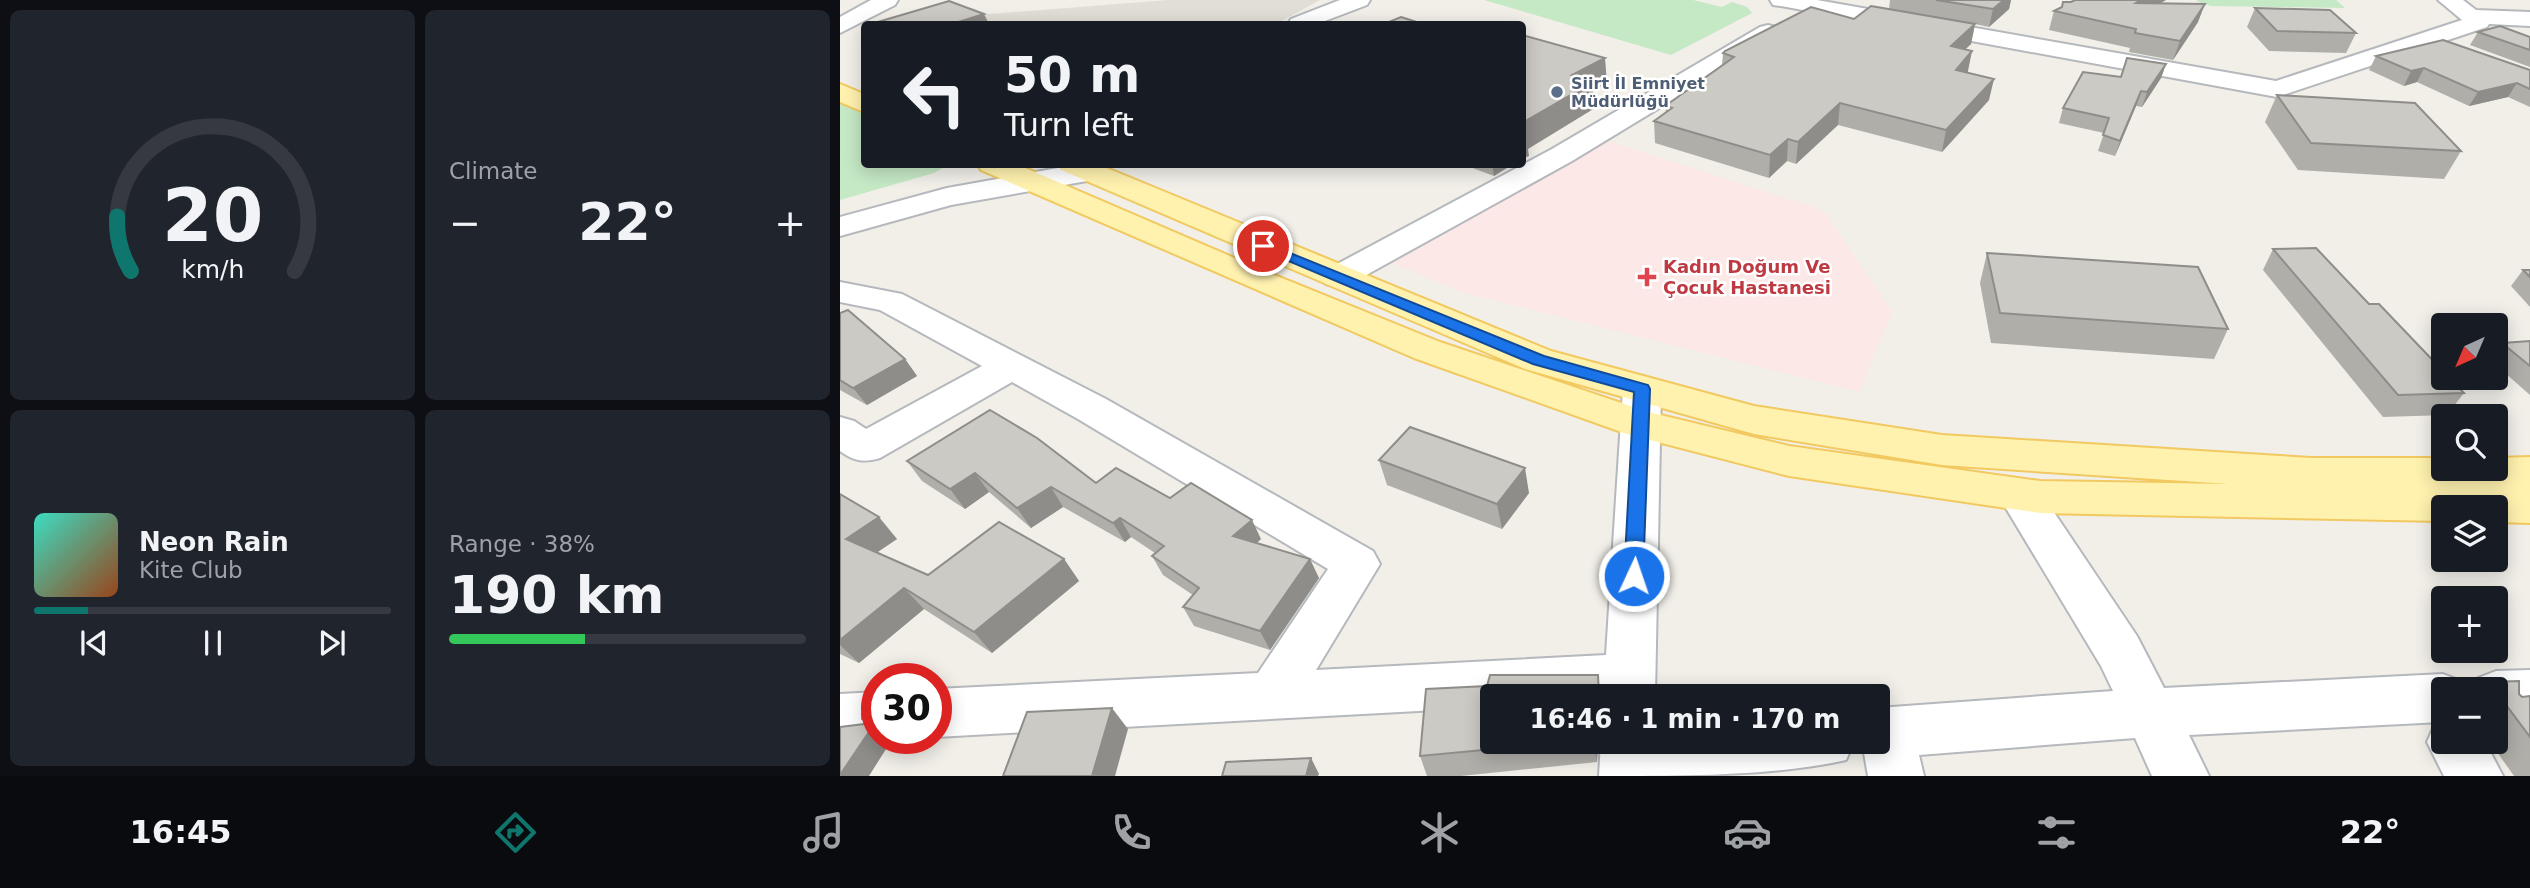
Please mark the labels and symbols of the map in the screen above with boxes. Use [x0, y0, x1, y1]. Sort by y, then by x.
place label: Siirt İl Emniyet Müdürlüğü [1571, 74, 1705, 111]
marker: Siirt İl Emniyet Müdürlüğü [1549, 84, 1565, 100]
pin [1233, 216, 1293, 276]
place label: Kadın Doğum Ve Çocuk Hastanesi [1663, 256, 1831, 298]
marker: Kadın Doğum Ve Çocuk Hastanesi [1637, 267, 1657, 287]
north arrow [2431, 313, 2508, 390]
position arrow [1597, 539, 1671, 613]
speed limit sign: 30 [861, 663, 952, 754]

